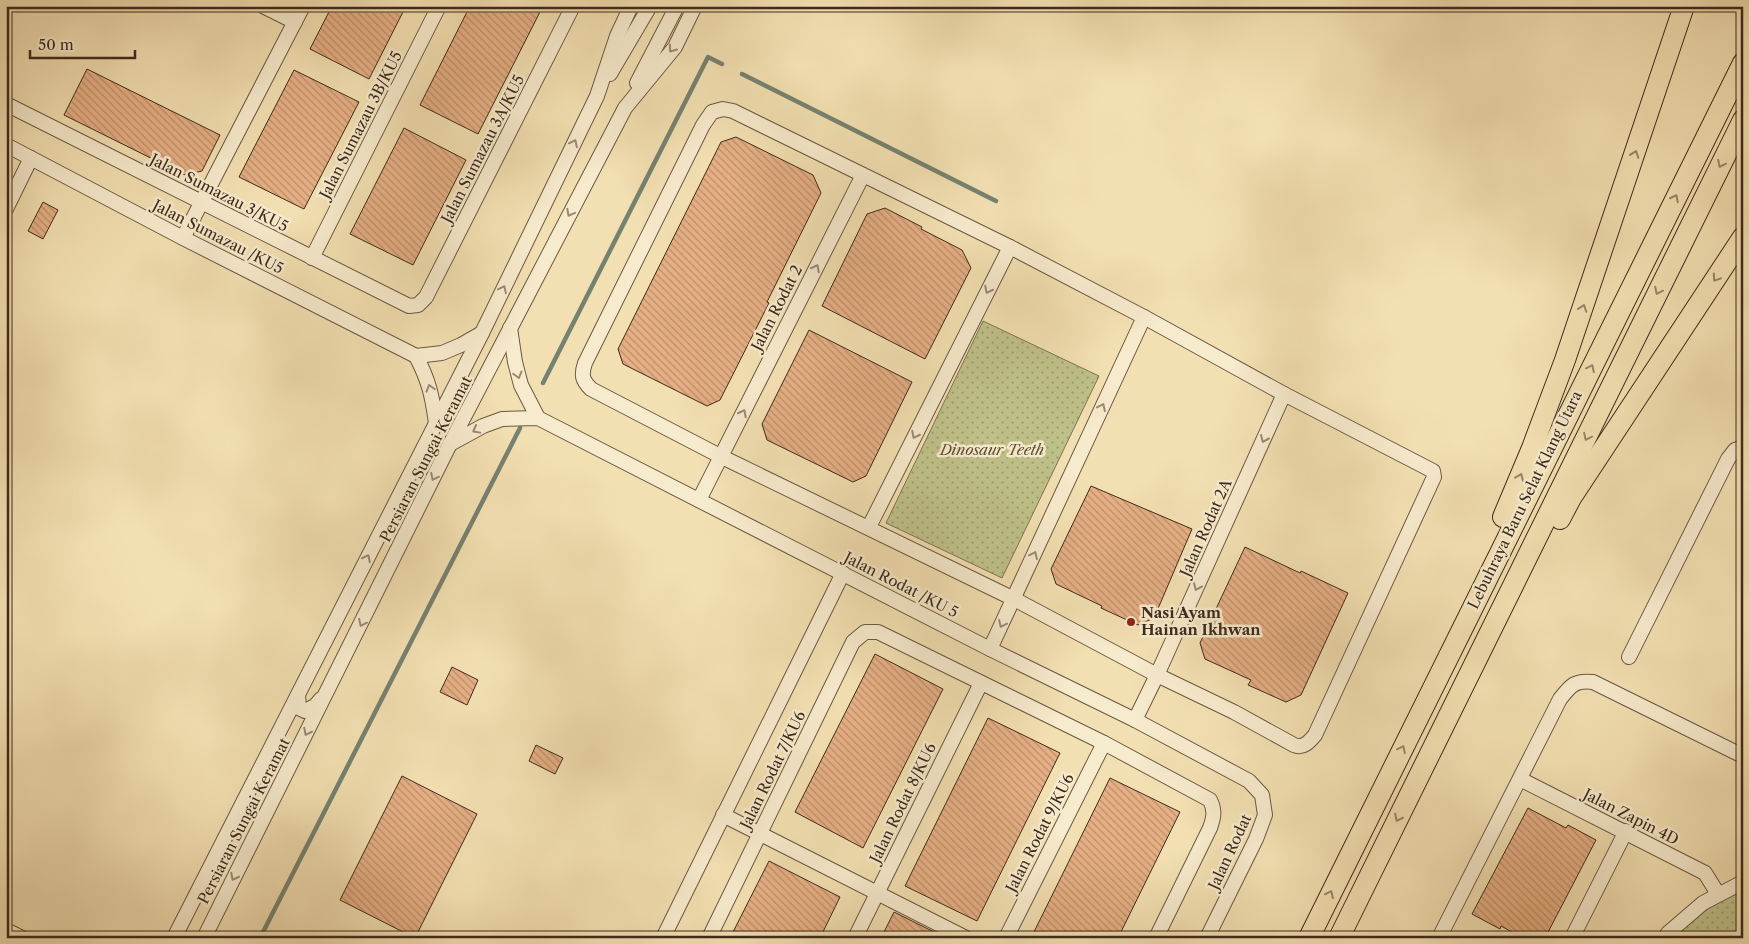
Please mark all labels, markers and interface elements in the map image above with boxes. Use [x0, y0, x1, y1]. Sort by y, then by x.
scale bar [30, 28, 135, 60]
text: 50 m [38, 35, 74, 54]
one-way arrow [669, 43, 678, 53]
street label: Jalan Sumazau 3B/KU5 [314, 48, 406, 204]
street label: Jalan Sumazau 3A/KU5 [436, 71, 528, 228]
one-way arrow [568, 139, 578, 148]
street label: Jalan Sumazau 3/KU5 [145, 149, 291, 236]
one-way arrow [1629, 150, 1639, 159]
one-way arrow [1717, 159, 1727, 168]
street label: Jalan Sumazau /KU5 [148, 194, 287, 278]
one-way arrow [1669, 194, 1679, 203]
one-way arrow [566, 208, 576, 217]
street label: Jalan Rodat 2 [746, 262, 806, 356]
one-way arrow [810, 264, 820, 273]
one-way arrow [1713, 272, 1722, 282]
one-way arrow [497, 285, 507, 294]
one-way arrow [984, 285, 995, 294]
one-way arrow [1654, 286, 1664, 295]
one-way arrow [1577, 304, 1587, 313]
one-way arrow [1585, 364, 1595, 373]
one-way arrow [512, 370, 523, 379]
street label: Persiaran Sungai Keramat [375, 372, 476, 545]
one-way arrow [425, 384, 436, 393]
street label: Lebuhraya Baru Selat Klang Utara [1463, 388, 1586, 612]
one-way arrow [1096, 403, 1107, 412]
one-way arrow [737, 409, 747, 418]
one-way arrow [472, 424, 481, 434]
one-way arrow [911, 430, 921, 439]
one-way arrow [1582, 432, 1593, 441]
one-way arrow [1260, 434, 1271, 443]
park label: Dinosaur Teeth [939, 440, 1044, 459]
one-way arrow [430, 472, 440, 481]
one-way arrow [1515, 473, 1525, 481]
street label: Jalan Rodat 2A [1175, 475, 1236, 581]
street label: Jalan Rodat /KU 5 [839, 547, 962, 622]
one-way arrow [1028, 551, 1039, 560]
one-way arrow [361, 554, 371, 563]
one-way arrow [1193, 582, 1204, 591]
place label: Nasi Ayam Hainan Ikhwan [1141, 603, 1261, 639]
marker: Nasi Ayam Hainan Ikhwan [1125, 616, 1137, 628]
one-way arrow [358, 618, 368, 627]
one-way arrow [998, 619, 1008, 628]
street label: Jalan Rodat 7/KU6 [735, 707, 810, 834]
one-way arrow [303, 727, 313, 736]
street label: Persiaran Sungai Keramat [193, 734, 294, 907]
street label: Jalan Rodat 8/KU6 [864, 739, 940, 868]
one-way arrow [1396, 745, 1406, 754]
street label: Jalan Rodat 9/KU6 [1000, 770, 1078, 897]
street label: Jalan Zapin 4D [1578, 783, 1682, 849]
street label: Jalan Rodat [1203, 810, 1256, 894]
one-way arrow [1394, 813, 1405, 822]
one-way arrow [230, 872, 240, 881]
one-way arrow [1324, 890, 1334, 899]

